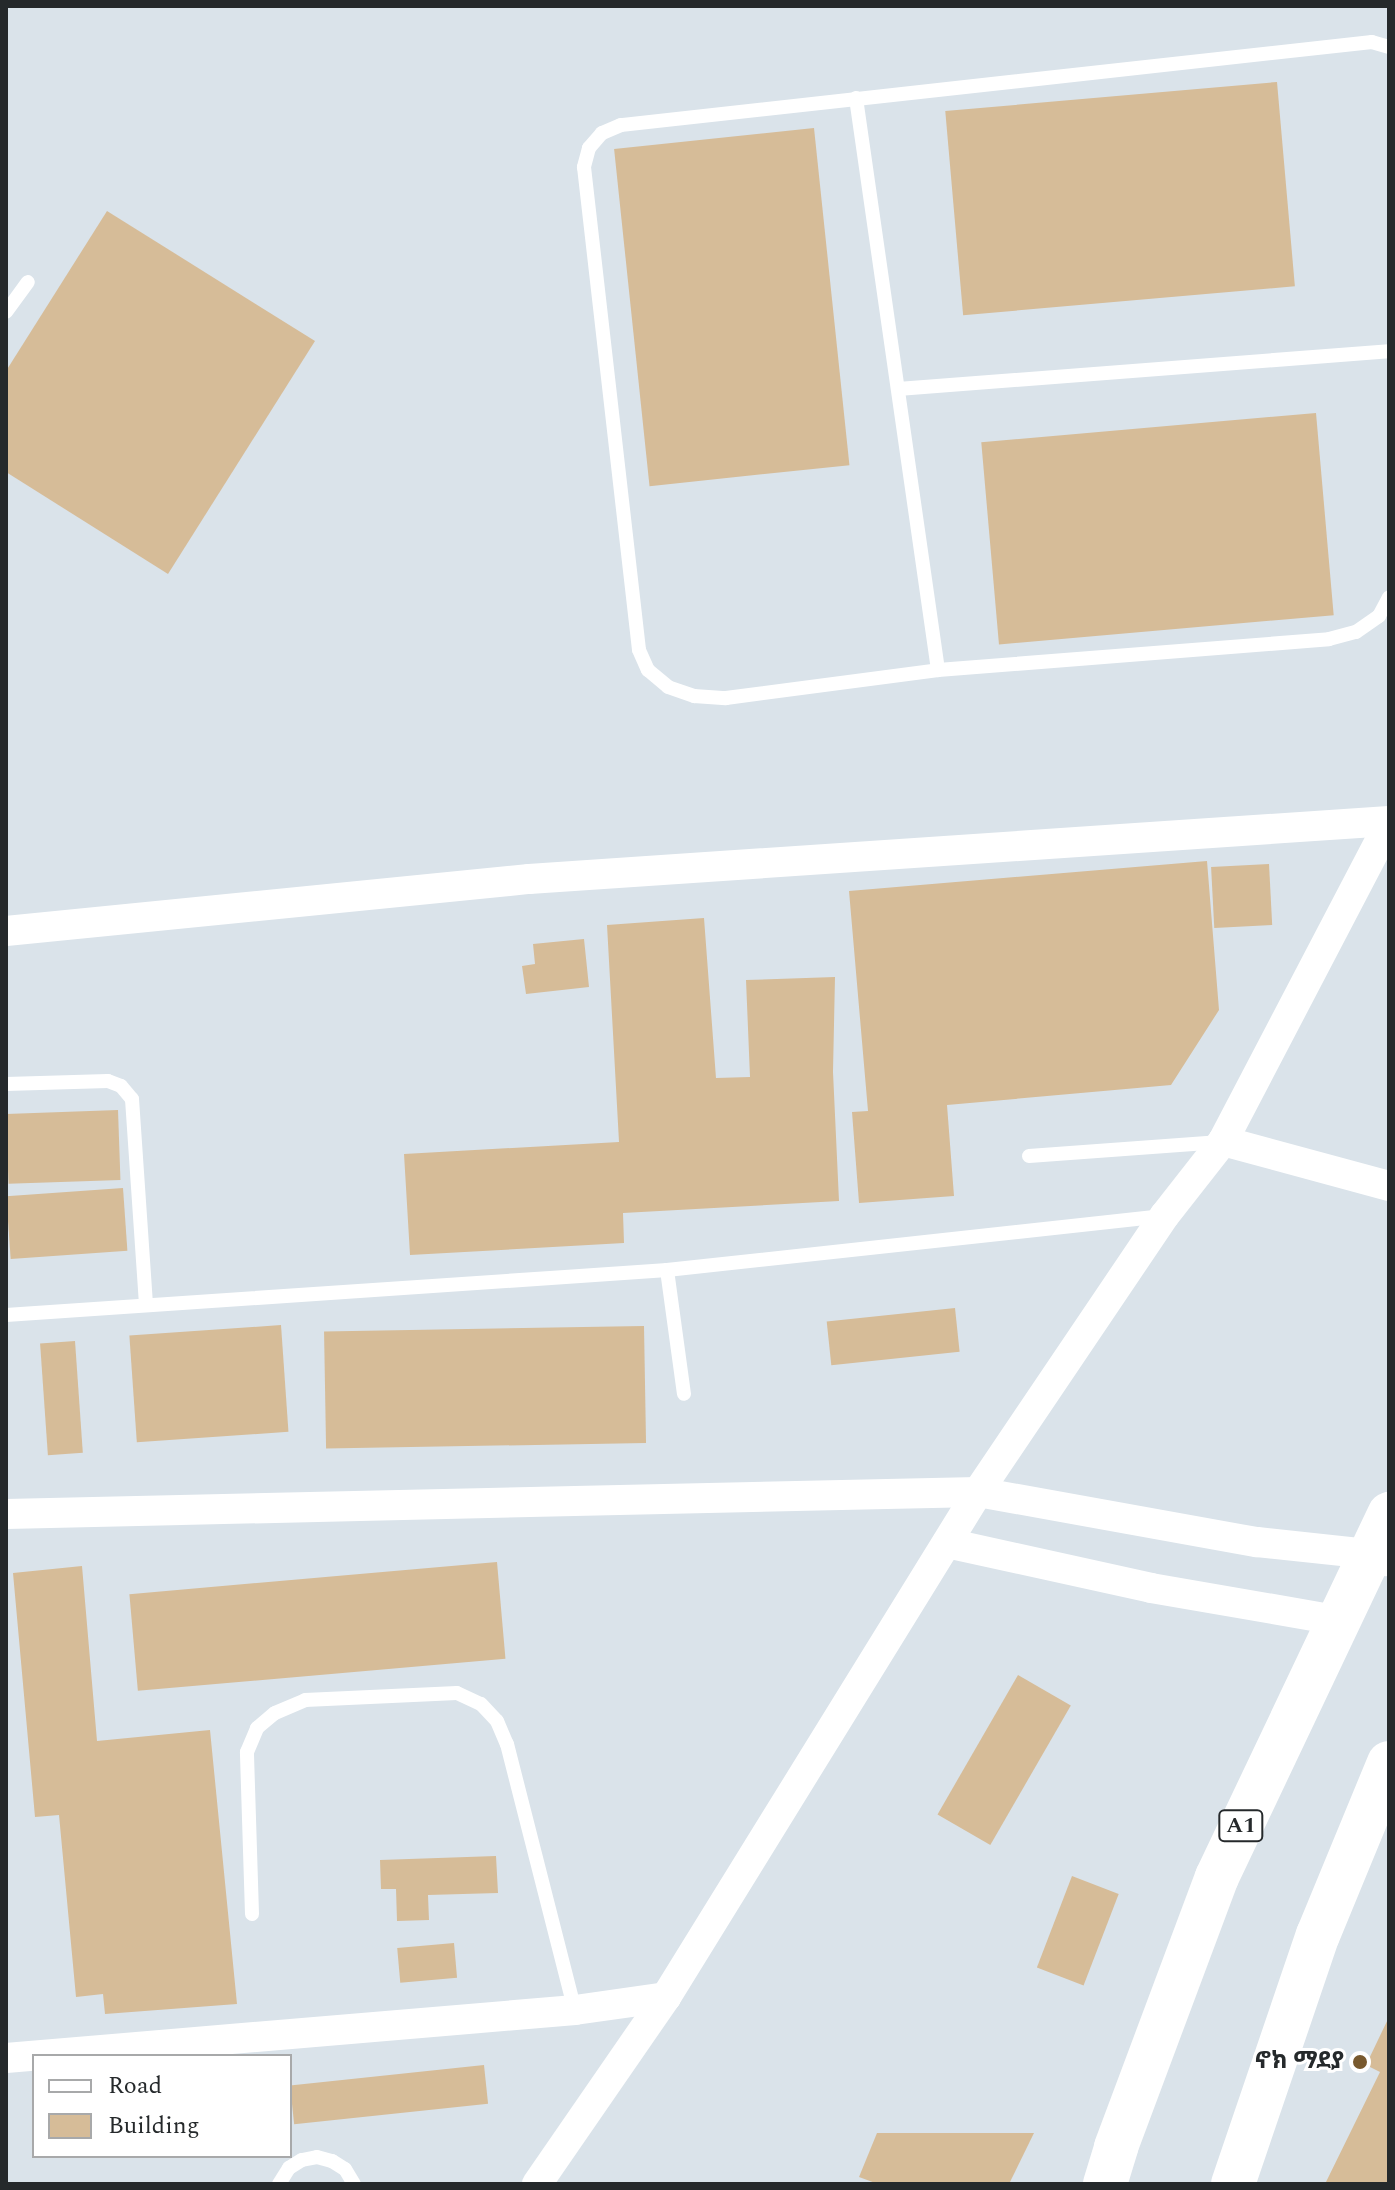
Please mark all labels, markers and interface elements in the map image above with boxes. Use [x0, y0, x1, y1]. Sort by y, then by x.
road number: A1 [1217, 1808, 1265, 1844]
place label: ኖክ ማደያ [1255, 2048, 1344, 2076]
marker: ኖክ ማደያ [1351, 2053, 1369, 2071]
legend [32, 2054, 292, 2158]
text: Road [108, 2068, 162, 2104]
text: Building [108, 2108, 200, 2144]

